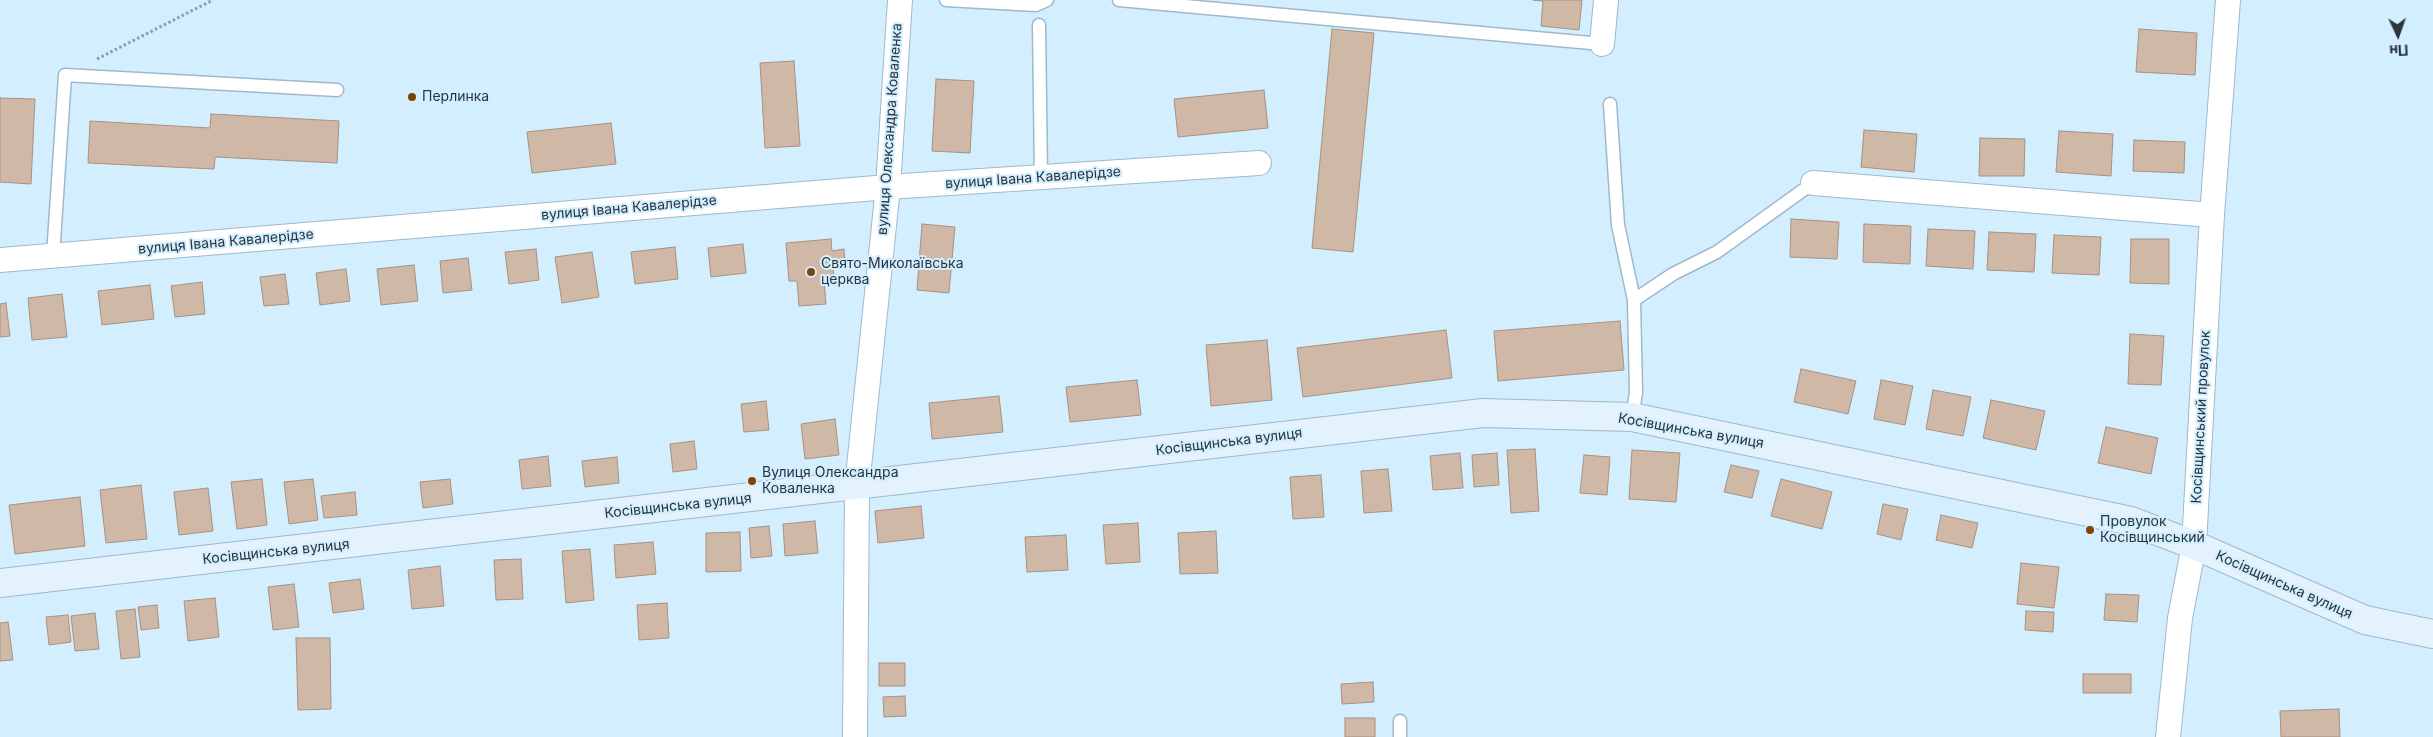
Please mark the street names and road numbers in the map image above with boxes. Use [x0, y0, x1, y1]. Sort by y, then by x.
street label: вулиця Олександра Коваленка [874, 23, 906, 235]
street label: вулиця Івана Кавалерідзе [945, 163, 1121, 193]
street label: вулиця Івана Кавалерідзе [540, 192, 718, 224]
street label: вулиця Івана Кавалерідзе [137, 226, 315, 258]
street label: Косівщинський провулок [2188, 330, 2214, 504]
street label: Косівщинська вулиця [1617, 410, 1765, 452]
street label: Косівщинська вулиця [1155, 425, 1303, 459]
street label: Косівщинська вулиця [604, 490, 752, 522]
street label: Косівщинська вулиця [202, 536, 350, 568]
street label: Косівщинська вулиця [2213, 547, 2355, 623]

